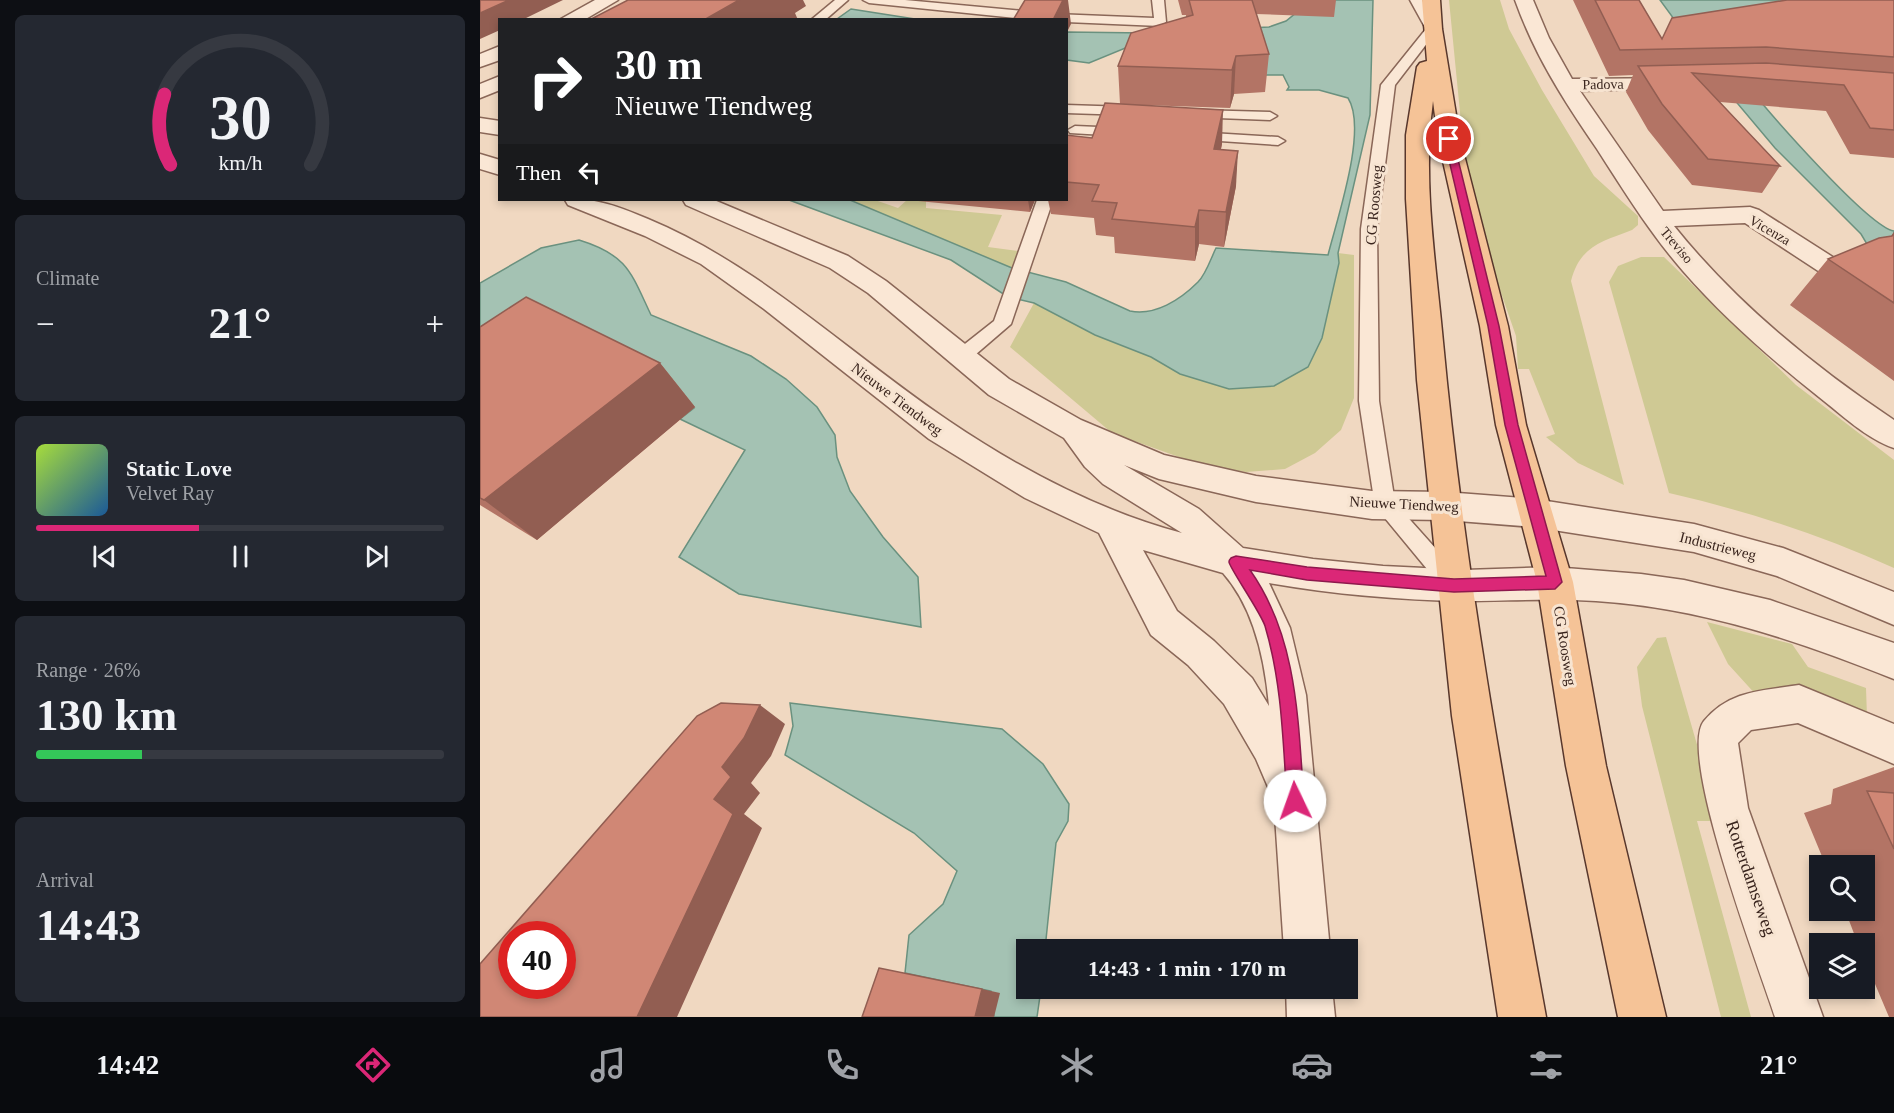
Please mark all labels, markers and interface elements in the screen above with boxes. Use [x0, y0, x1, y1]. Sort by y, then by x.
icon: right [516, 42, 594, 120]
text: 30 m [615, 42, 703, 88]
street label: Padova [1582, 77, 1625, 92]
text: 30 [209, 83, 271, 152]
text: Nieuwe Tiendweg [615, 91, 812, 121]
pin [1423, 113, 1474, 164]
icon: arrive [1432, 122, 1465, 155]
text: km/h [218, 151, 262, 175]
icon: left [573, 156, 606, 189]
text: Then [516, 160, 561, 185]
street label: CG Roosweg [1363, 164, 1386, 246]
street label: Vicenza [1747, 213, 1794, 249]
street label: Treviso [1657, 224, 1696, 266]
text: Climate [36, 267, 99, 289]
text: 21° [209, 298, 272, 348]
text: − [36, 306, 55, 342]
text: + [425, 306, 444, 342]
street label: Nieuwe Tiendweg [848, 360, 946, 439]
text: Static Love [126, 456, 232, 481]
text: Velvet Ray [126, 482, 214, 504]
street label: Nieuwe Tiendweg [1349, 493, 1460, 515]
street label: Industrieweg [1678, 529, 1758, 563]
icon: previous [88, 540, 121, 573]
icon: pause [224, 540, 257, 573]
icon: next [360, 540, 393, 573]
street label: CG Roosweg [1551, 605, 1579, 687]
text: Range · 26% [36, 659, 140, 681]
text: 130 km [36, 690, 177, 740]
position arrow [1263, 769, 1327, 833]
street label: Rotterdamseweg [1722, 818, 1780, 938]
map controls [1809, 855, 1875, 999]
button: search [1809, 855, 1875, 921]
text: Arrival [36, 869, 94, 891]
text: 14:43 [36, 900, 141, 950]
speed limit sign: 40 [498, 921, 576, 999]
button: layers [1809, 933, 1875, 999]
text: 14:43 · 1 min · 170 m [1088, 956, 1286, 981]
icon: directions [352, 1044, 394, 1086]
icon: music [587, 1044, 629, 1086]
icon: phone [821, 1044, 863, 1086]
icon: climate [1056, 1044, 1098, 1086]
icon: car [1291, 1044, 1333, 1086]
icon: filters [1525, 1044, 1567, 1086]
text: 14:42 [96, 1050, 159, 1080]
text: 21° [1760, 1050, 1798, 1080]

